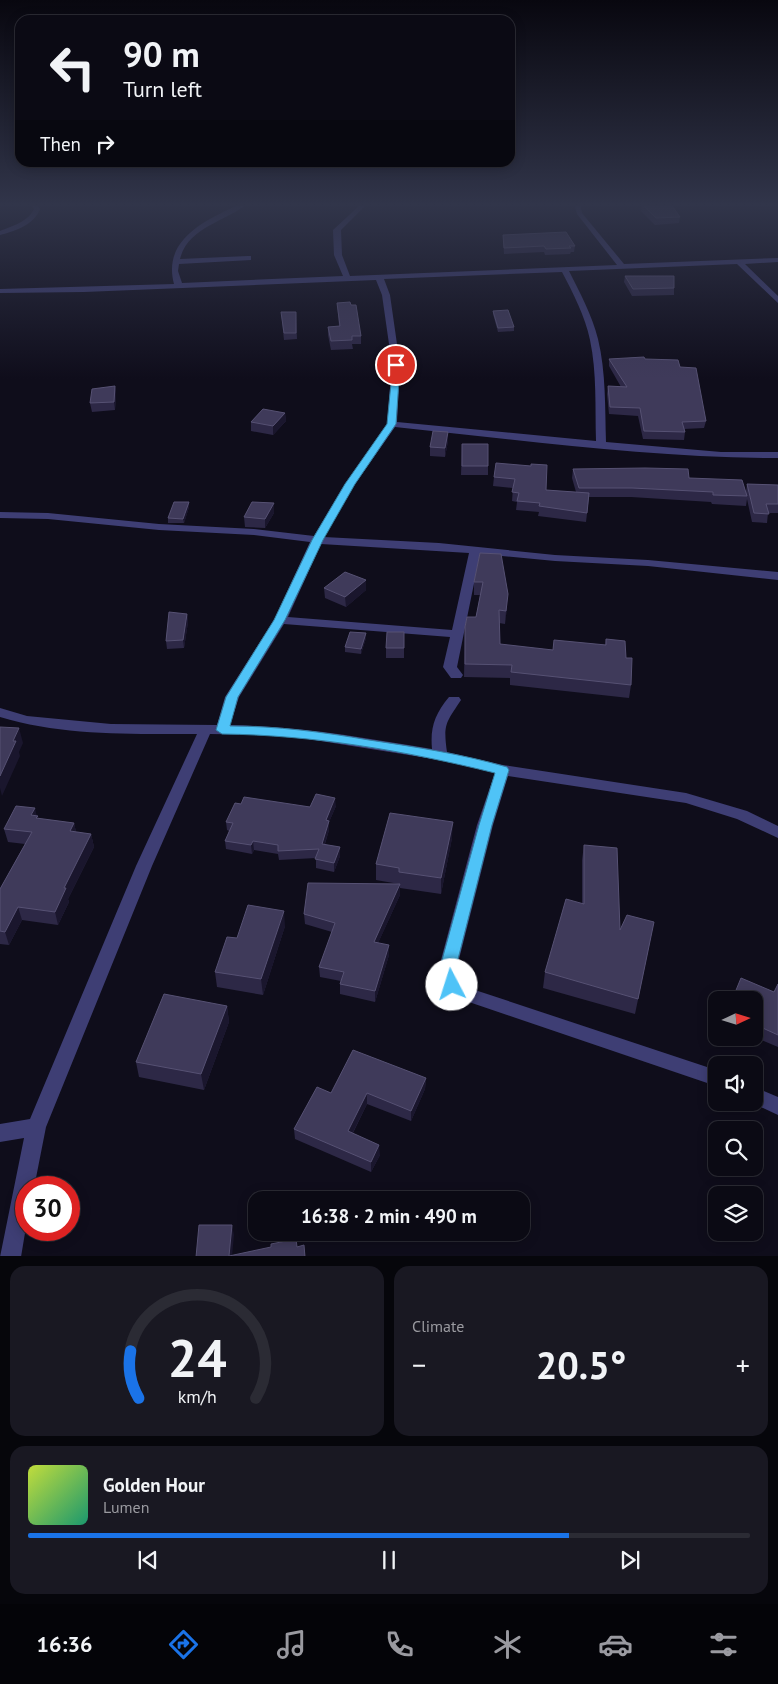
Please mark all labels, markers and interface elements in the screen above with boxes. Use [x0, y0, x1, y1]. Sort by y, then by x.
text: 90 m [123, 31, 200, 77]
icon: left [40, 35, 105, 100]
text: Turn left [123, 75, 202, 103]
icon: right [91, 130, 119, 158]
text: Then [40, 132, 81, 156]
pin [375, 344, 417, 386]
icon: arrive [382, 351, 410, 379]
position arrow [425, 958, 477, 1010]
north arrow [708, 991, 762, 1046]
map controls [708, 991, 763, 1241]
button: sound [708, 1056, 763, 1111]
button: search [708, 1121, 763, 1176]
speed limit sign: 30 [15, 1176, 80, 1241]
button: layers [708, 1186, 763, 1241]
text: 16:38 · 2 min · 490 m [301, 1204, 477, 1228]
text: Climate [412, 1316, 464, 1336]
text: 24 [168, 1324, 226, 1391]
text: 20.5° [536, 1340, 626, 1389]
text: − [412, 1346, 426, 1383]
text: + [736, 1346, 750, 1383]
text: km/h [177, 1385, 217, 1408]
text: Golden Hour [103, 1473, 205, 1497]
text: Lumen [103, 1497, 149, 1517]
icon: previous [134, 1546, 162, 1574]
icon: pause [375, 1546, 403, 1574]
icon: next [616, 1546, 644, 1574]
icon: directions [166, 1627, 201, 1662]
icon: music [274, 1627, 309, 1662]
icon: phone [382, 1627, 417, 1662]
icon: climate [490, 1627, 525, 1662]
icon: car [598, 1627, 633, 1662]
icon: filters [706, 1627, 741, 1662]
text: 16:36 [37, 1630, 92, 1658]

